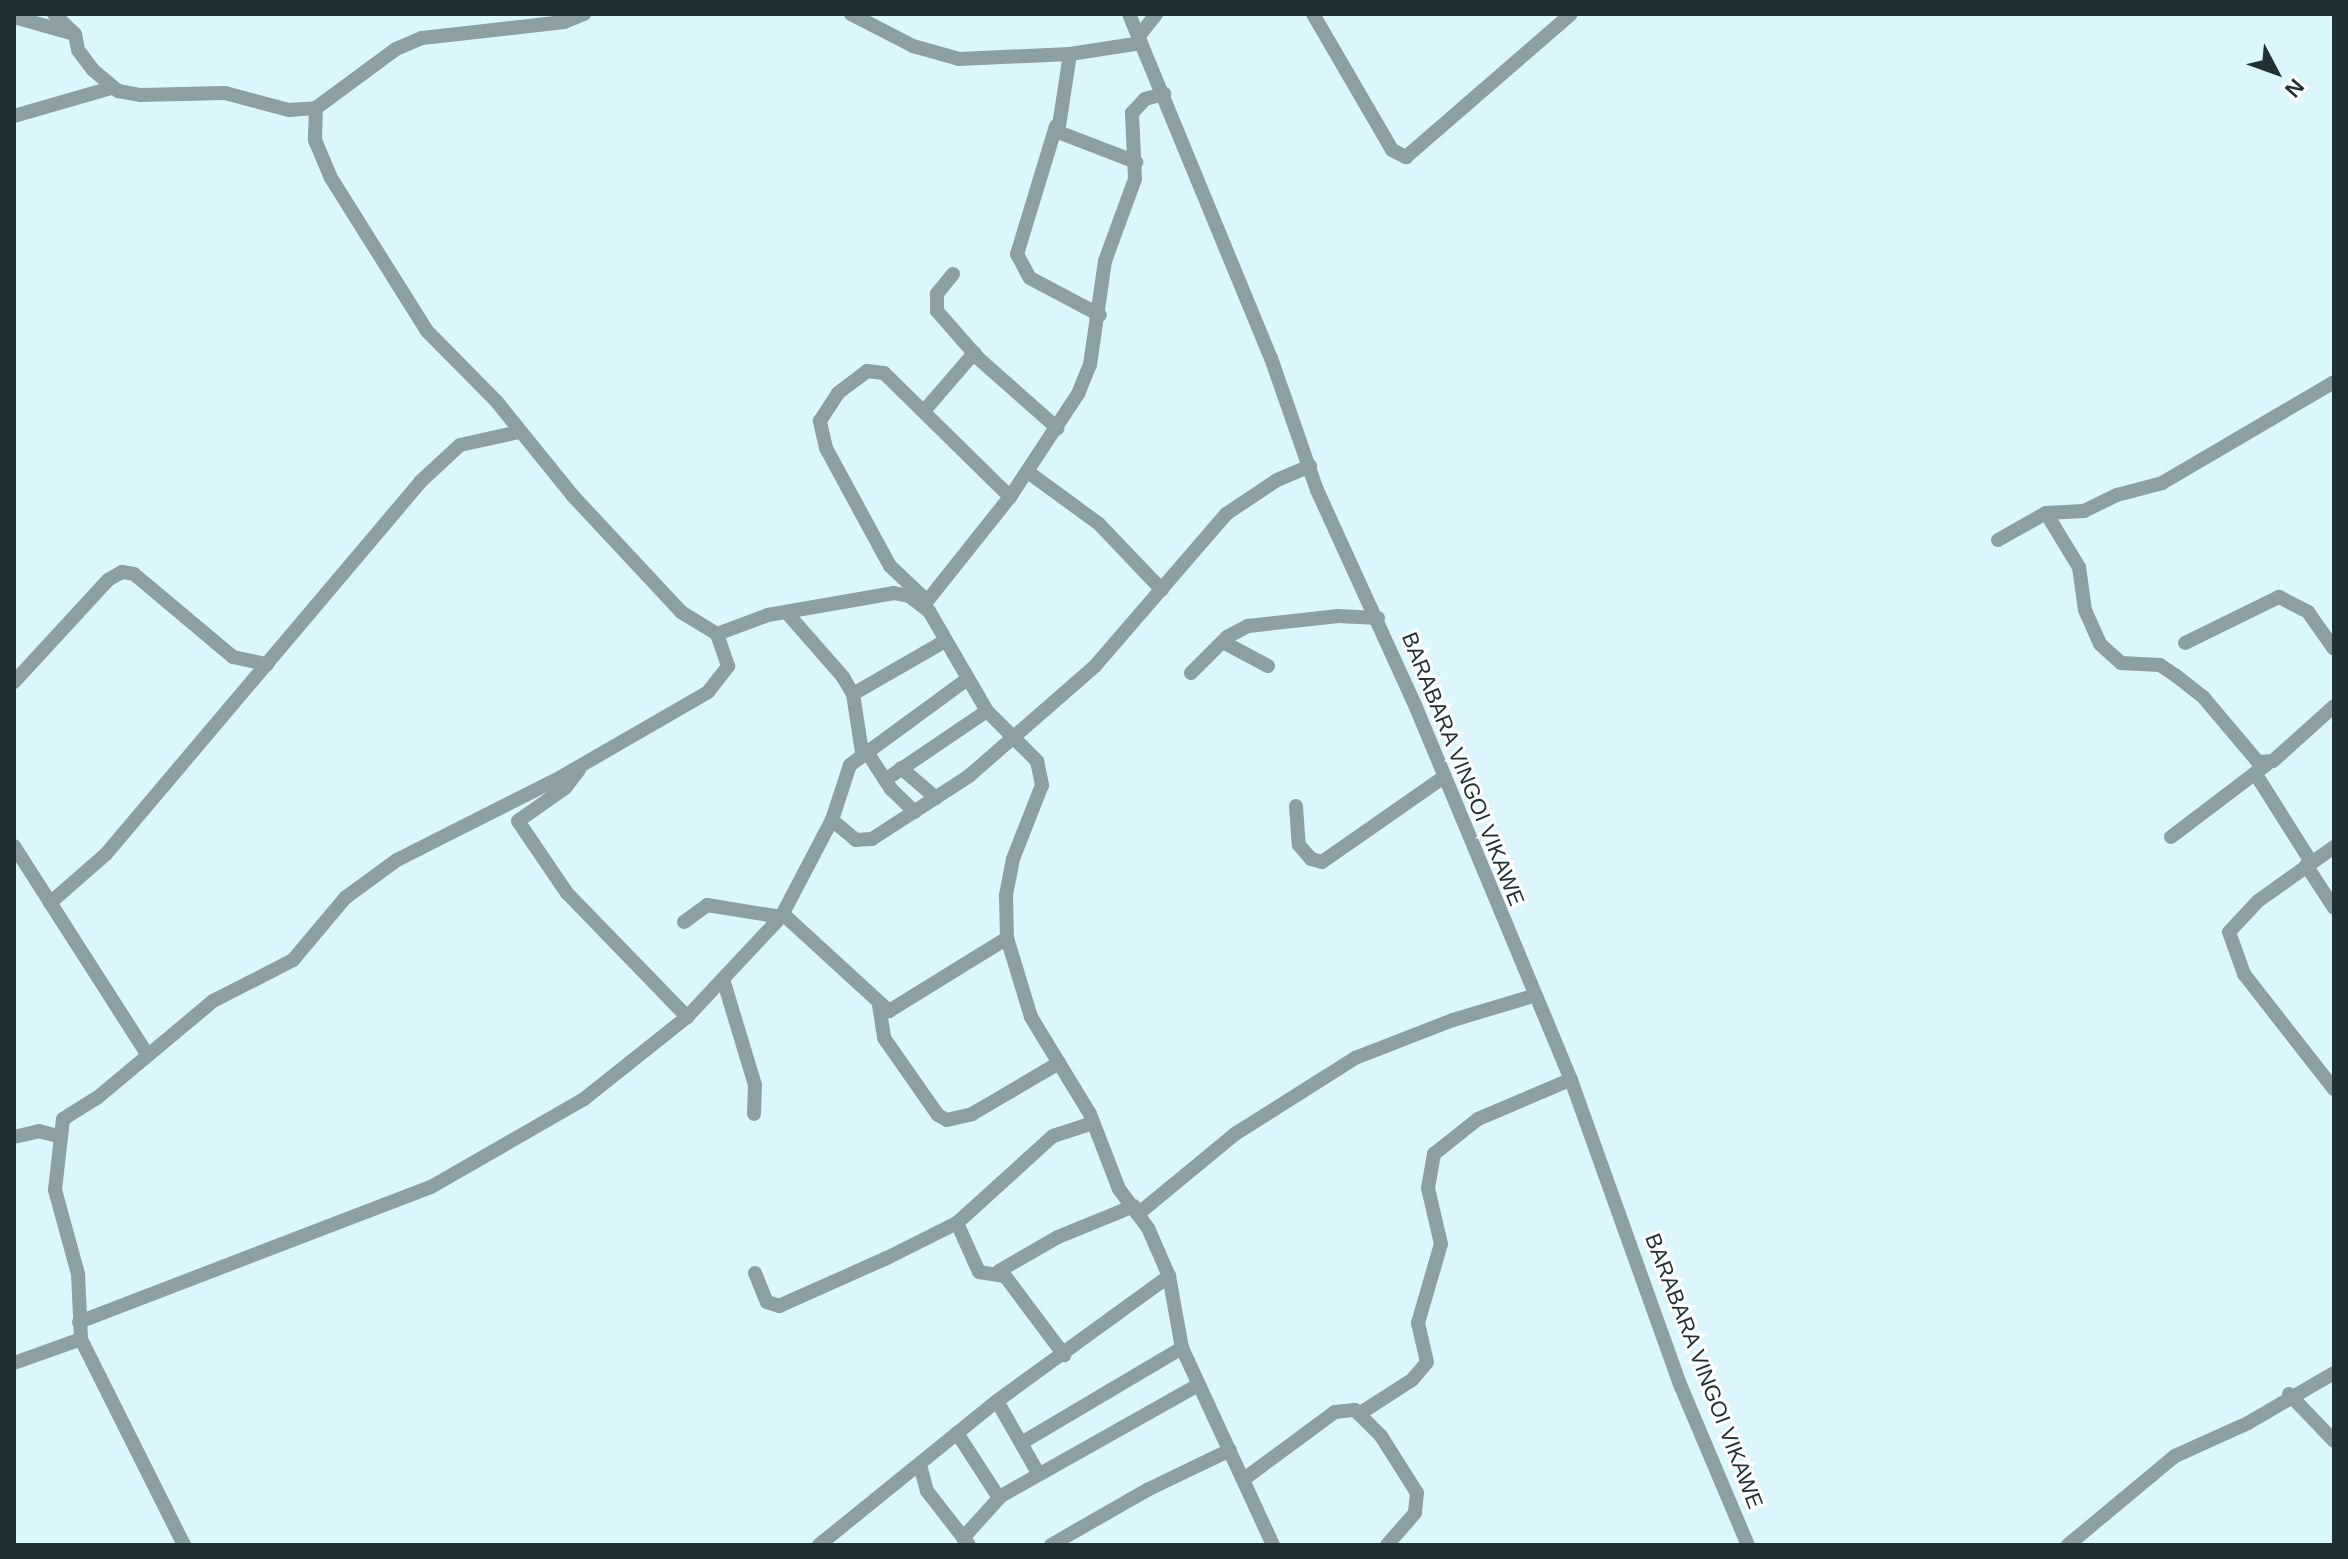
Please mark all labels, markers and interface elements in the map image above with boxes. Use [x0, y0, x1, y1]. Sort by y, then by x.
north arrow [2236, 32, 2316, 112]
text: N [2280, 74, 2309, 102]
street label: BARABARA VINGOI VIKAWE [1396, 628, 1530, 910]
street label: BARABARA VINGOI VIKAWE [1639, 1229, 1769, 1513]

